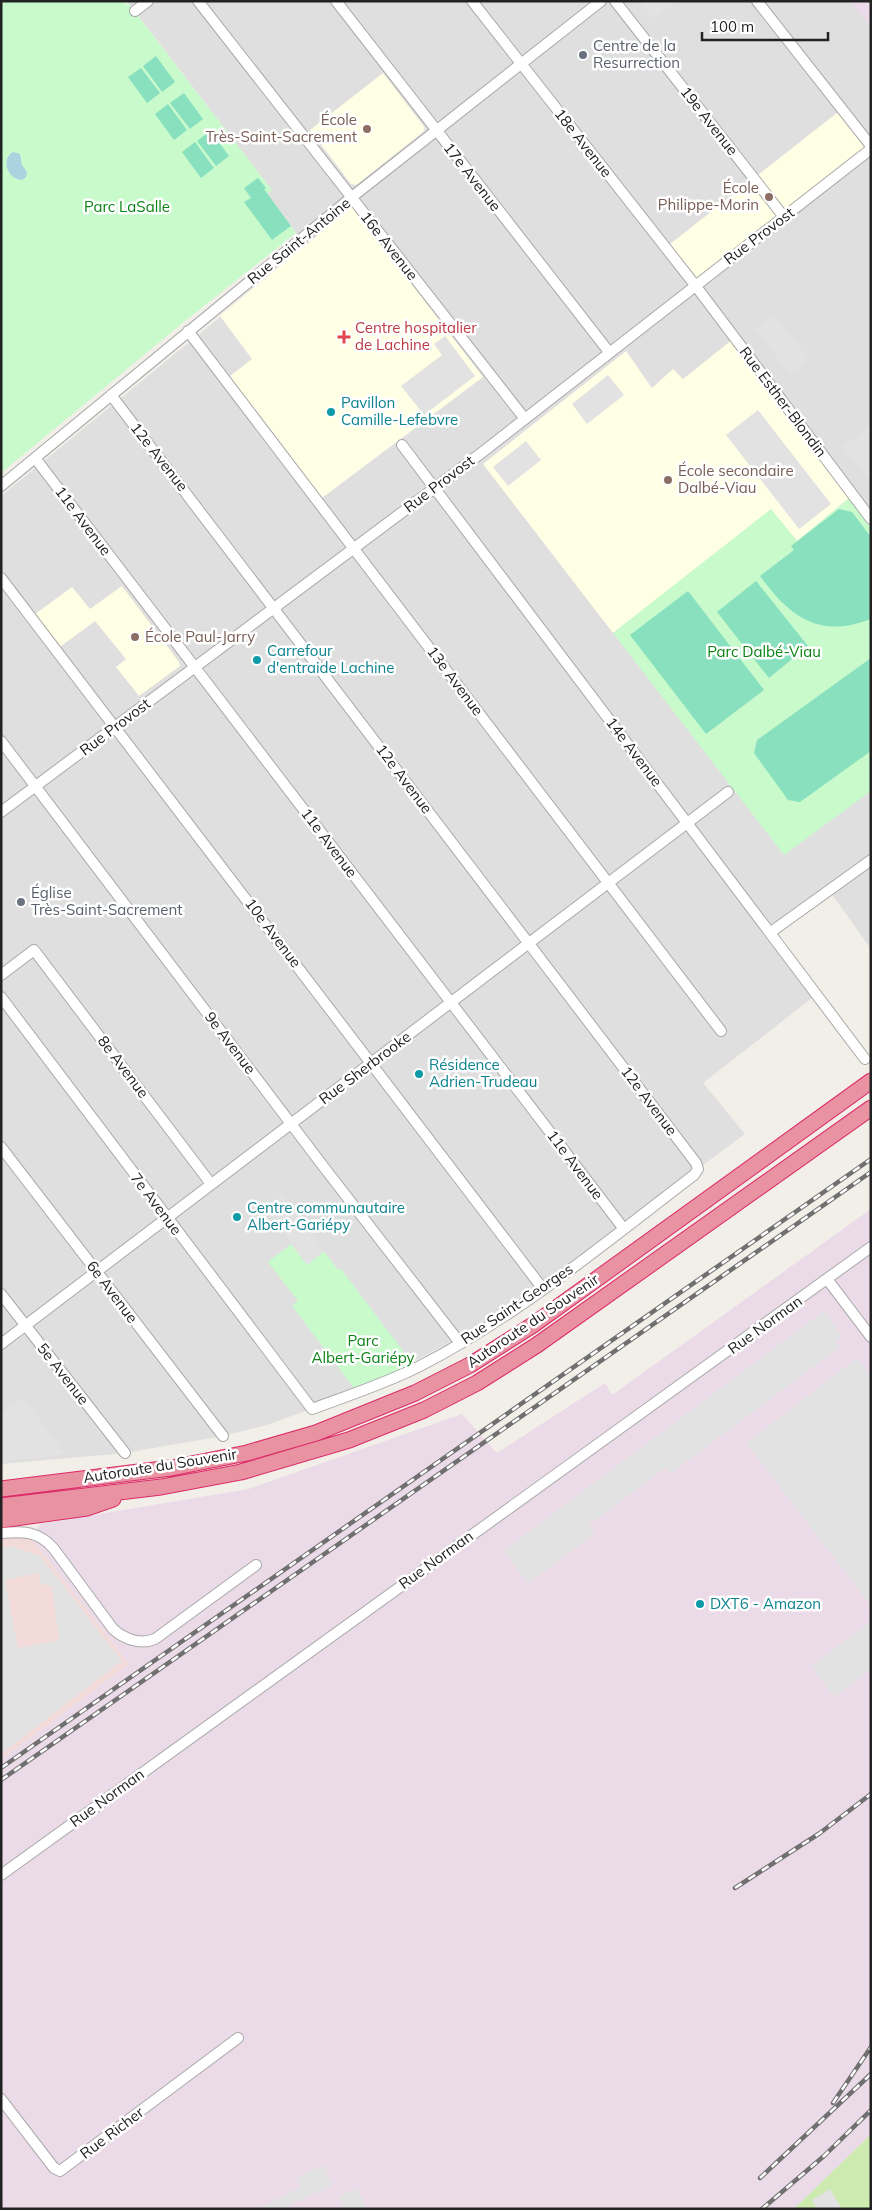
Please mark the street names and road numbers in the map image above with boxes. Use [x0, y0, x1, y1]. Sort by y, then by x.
street label: 19e Avenue [677, 82, 742, 159]
street label: 18e Avenue [551, 104, 616, 181]
street label: 17e Avenue [440, 138, 505, 215]
street label: Rue Saint-Antoine [243, 193, 354, 288]
street label: Rue Provost [720, 203, 798, 268]
street label: 16e Avenue [357, 207, 422, 284]
street label: Rue Esther-Blondin [736, 343, 831, 461]
street label: 12e Avenue [127, 418, 192, 495]
street label: Rue Provost [400, 451, 478, 516]
street label: 11e Avenue [51, 482, 116, 559]
street label: 13e Avenue [423, 642, 488, 719]
street label: Rue Provost [76, 694, 154, 759]
street label: 14e Avenue [602, 713, 667, 790]
street label: 12e Avenue [372, 740, 437, 817]
street label: 11e Avenue [297, 804, 362, 881]
street label: 10e Avenue [241, 894, 306, 971]
street label: 9e Avenue [201, 1008, 260, 1078]
street label: Rue Sherbrooke [315, 1027, 414, 1108]
street label: 8e Avenue [94, 1032, 153, 1102]
street label: 12e Avenue [617, 1062, 682, 1139]
street label: 11e Avenue [543, 1126, 608, 1203]
street label: 7e Avenue [127, 1169, 186, 1239]
street label: 6e Avenue [83, 1257, 142, 1327]
street label: Rue Saint-Georges [457, 1259, 576, 1348]
street label: Autoroute du Souvenir [463, 1269, 603, 1372]
street label: Rue Norman [724, 1291, 806, 1358]
street label: 5e Avenue [33, 1339, 93, 1408]
street label: Autoroute du Souvenir [82, 1444, 239, 1487]
street label: Rue Norman [395, 1526, 477, 1593]
street label: Rue Norman [66, 1764, 148, 1831]
street label: Rue Richer [76, 2102, 148, 2163]

